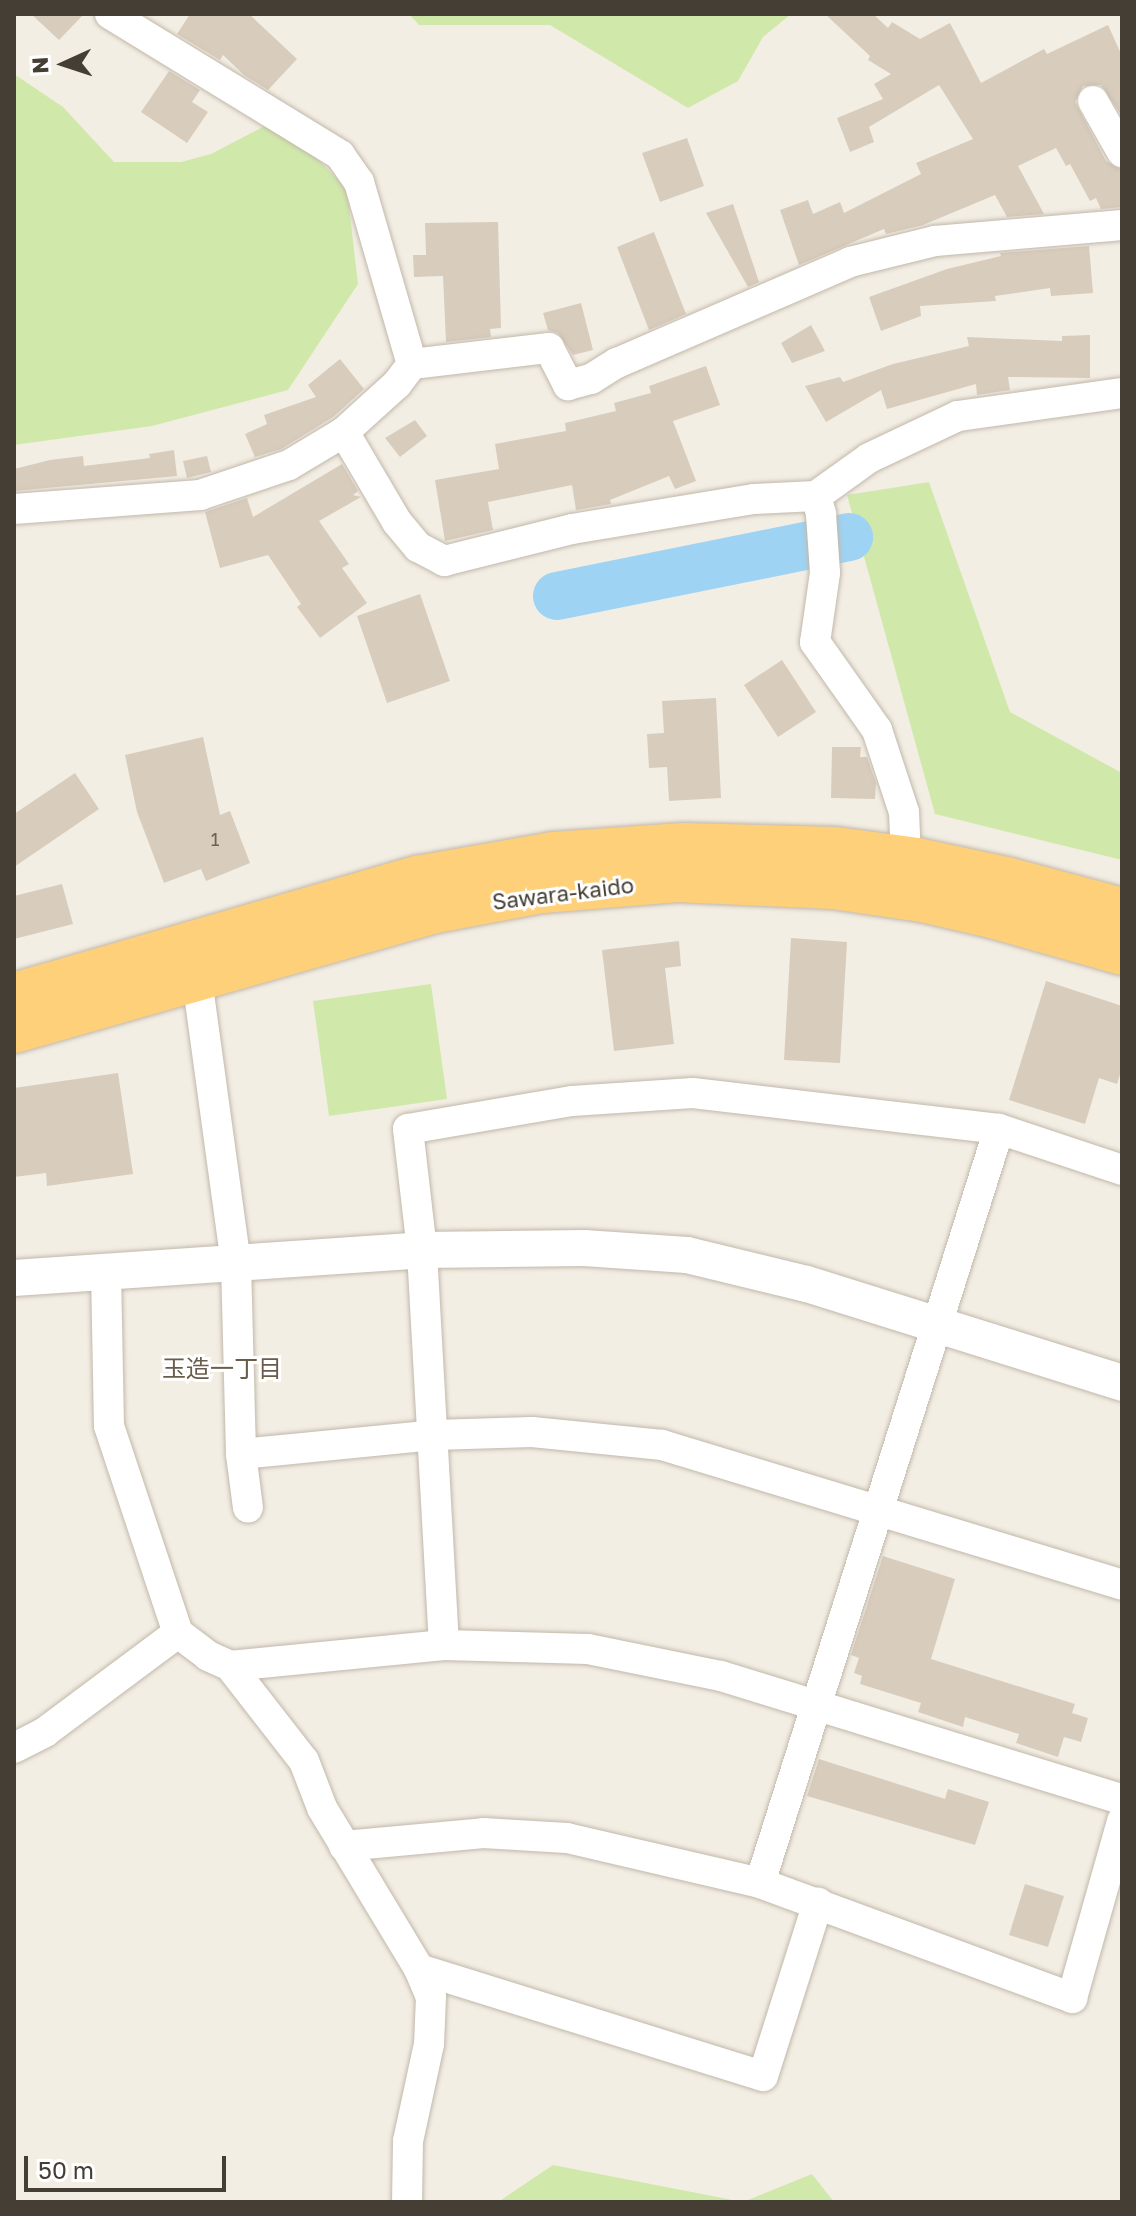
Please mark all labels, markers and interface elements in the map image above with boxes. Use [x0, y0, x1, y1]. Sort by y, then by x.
north arrow [24, 24, 104, 104]
text: N [26, 56, 53, 74]
house number: 1 [211, 828, 219, 850]
street label: Sawara-kaido [491, 871, 635, 915]
district label: 玉造一丁目 [162, 1354, 282, 1382]
scale bar [28, 2140, 230, 2190]
text: 50 m [38, 2155, 94, 2184]

